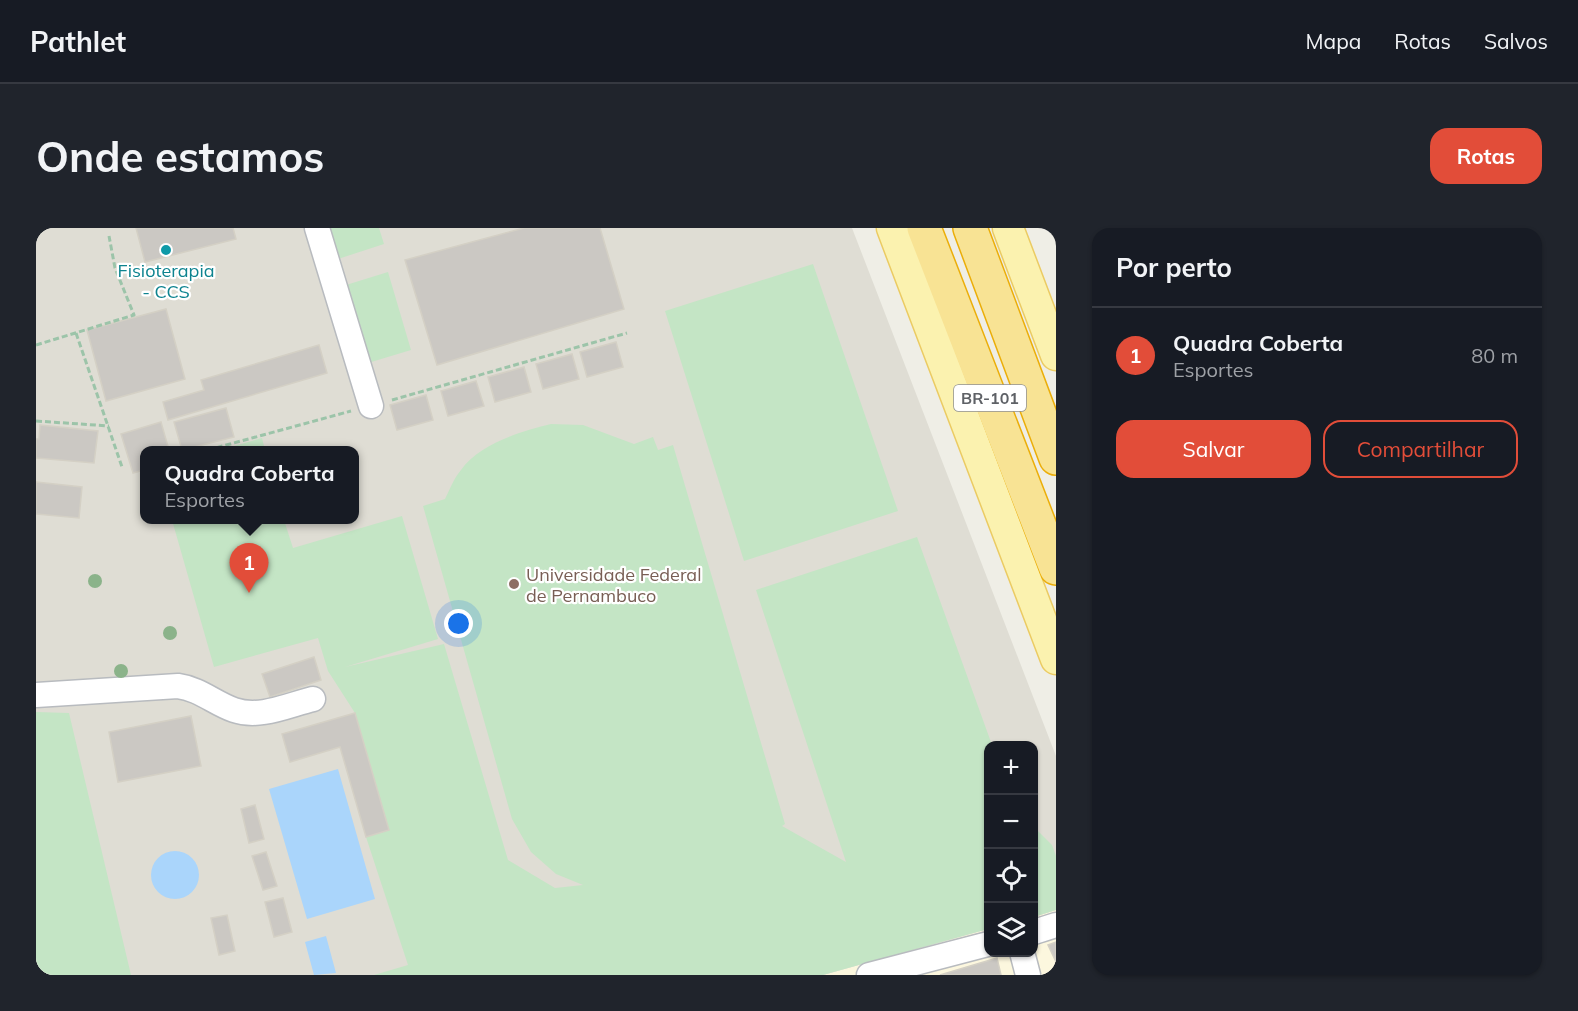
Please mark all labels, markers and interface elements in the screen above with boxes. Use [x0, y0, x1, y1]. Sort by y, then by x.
text: Pathlet [30, 24, 126, 59]
text: Mapa [1306, 28, 1361, 54]
text: Rotas [1394, 28, 1451, 54]
text: Salvos [1484, 28, 1548, 54]
button: Rotas [1430, 128, 1542, 184]
text: Onde estamos [36, 130, 324, 183]
marker: Fisioterapia - CCS [159, 243, 173, 257]
text: Por perto [1116, 251, 1232, 284]
place label: Fisioterapia - CCS [118, 259, 214, 303]
text: Quadra Coberta [1173, 329, 1343, 357]
text: 1 [1130, 343, 1142, 368]
text: 80 m [1471, 343, 1518, 368]
text: Esportes [1173, 357, 1253, 382]
road number: BR-101 [954, 385, 1026, 411]
button: Salvar [1116, 420, 1311, 478]
button: Compartilhar [1323, 420, 1518, 478]
popup [140, 446, 359, 524]
text: Quadra Coberta [164, 459, 335, 487]
text: Esportes [164, 487, 245, 512]
pin: 1 [230, 544, 268, 593]
place label: Universidade Federal de Pernambuco [526, 563, 701, 607]
marker: Universidade Federal de Pernambuco [507, 577, 521, 591]
your location [444, 609, 473, 638]
map controls [984, 741, 1038, 957]
button: + [984, 741, 1038, 795]
button: − [984, 795, 1038, 849]
button: locate [984, 849, 1038, 903]
button: layers [984, 903, 1038, 957]

